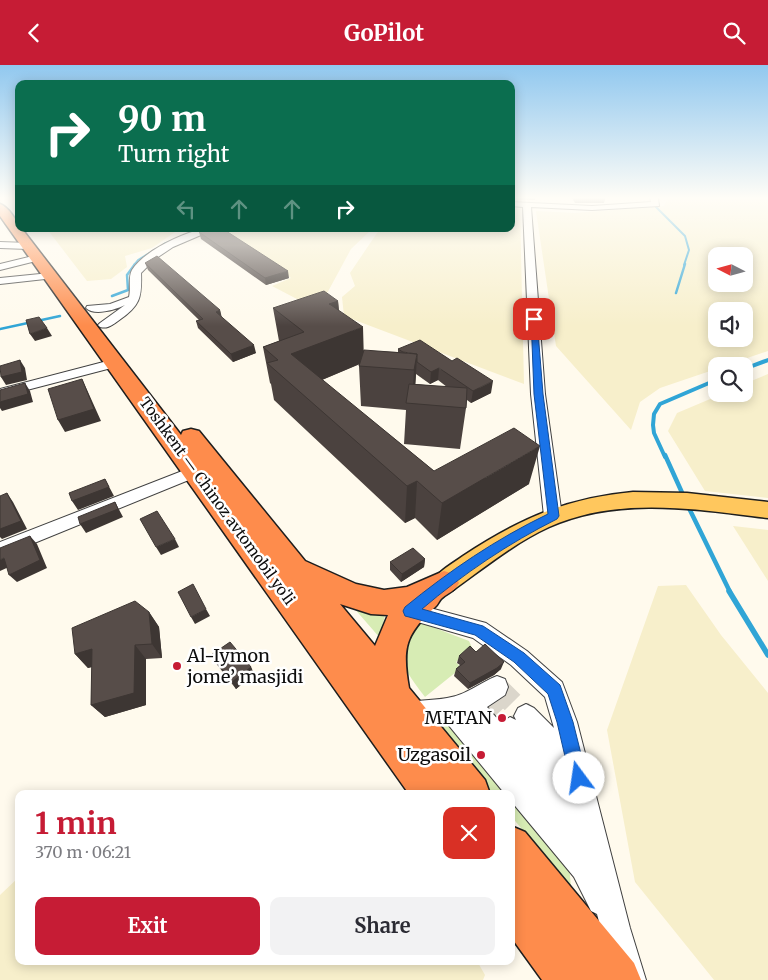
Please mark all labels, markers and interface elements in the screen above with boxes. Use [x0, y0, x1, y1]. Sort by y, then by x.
icon: back [20, 19, 48, 47]
text: GoPilot [344, 19, 424, 47]
icon: search [720, 19, 748, 47]
text: 90 m [118, 97, 206, 141]
icon: right [35, 100, 100, 165]
text: Turn right [118, 140, 229, 168]
icon: left [172, 195, 200, 223]
icon: ahead [225, 195, 253, 223]
icon: ahead [278, 195, 306, 223]
icon: right [331, 195, 359, 223]
north arrow [708, 247, 752, 293]
map controls [708, 247, 753, 402]
pin [513, 298, 555, 340]
button: sound [708, 302, 753, 347]
icon: arrive [520, 305, 548, 333]
button: search [708, 357, 753, 402]
street label: Toshkent — Chinoz avtomobil yoʻli [136, 393, 299, 608]
place label: Al-Iymon jome’ masjidi [186, 644, 304, 688]
marker: Al-Iymon jome’ masjidi [171, 660, 183, 672]
place label: METAN [425, 706, 492, 729]
marker: METAN [496, 712, 508, 724]
place label: Uzgasoil [397, 743, 471, 766]
marker: Uzgasoil [475, 749, 487, 761]
position arrow [552, 751, 604, 803]
text: 1 min [35, 804, 117, 842]
button: close [443, 807, 495, 859]
text: 370 m · 06:21 [35, 842, 131, 862]
button: Exit [35, 897, 260, 955]
button: Share [270, 897, 495, 955]

